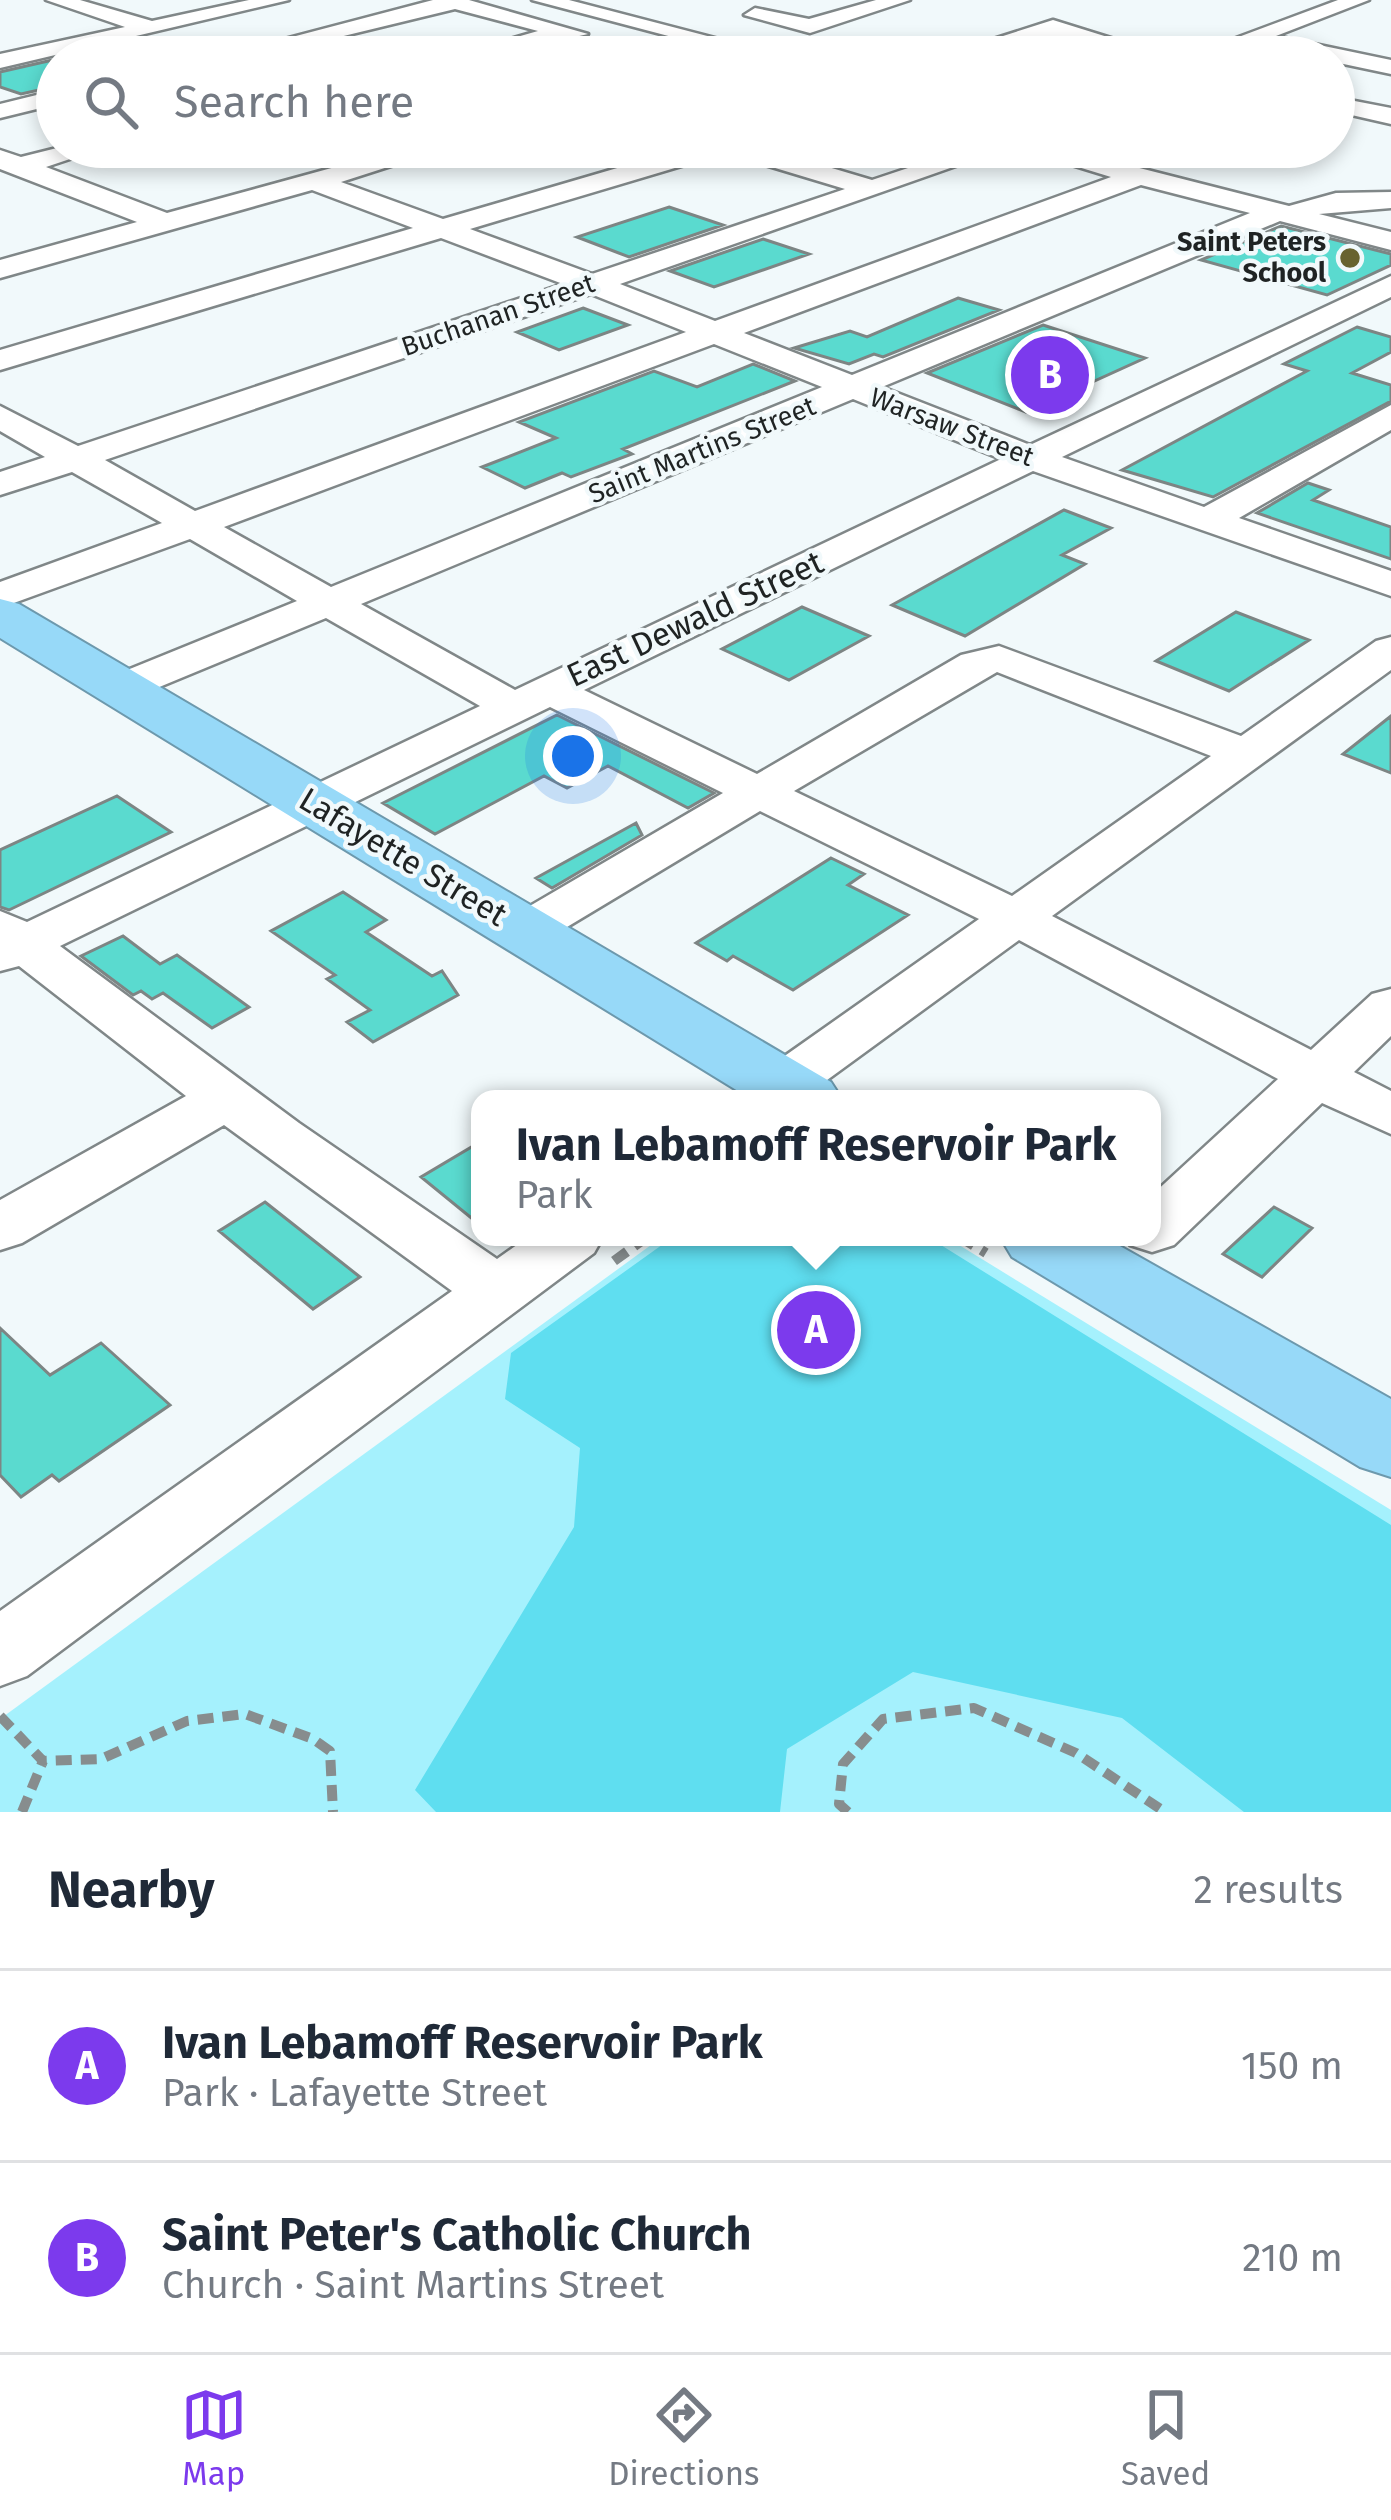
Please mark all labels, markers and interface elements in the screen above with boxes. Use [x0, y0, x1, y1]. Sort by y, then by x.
search box [36, 36, 1355, 168]
icon: search [78, 69, 144, 135]
text: Search here [174, 75, 414, 129]
place label: Saint Peters School [1177, 226, 1327, 289]
marker: Saint Peters School [1337, 245, 1363, 271]
street label: Buchanan Street [397, 267, 599, 363]
pin: B [1011, 330, 1089, 420]
street label: Warsaw Street [866, 381, 1039, 473]
street label: Saint Martins Street [584, 390, 820, 510]
street label: East Dewald Street [560, 542, 830, 696]
your location [543, 726, 603, 786]
street label: Lafayette Street [292, 779, 514, 935]
popup [471, 1090, 1161, 1246]
text: Ivan Lebamoff Reservoir Park [516, 1118, 1116, 1172]
text: Park [516, 1172, 592, 1218]
pin: A [777, 1285, 855, 1375]
text: Nearby [48, 1859, 214, 1921]
text: 2 results [1194, 1867, 1343, 1913]
text: Ivan Lebamoff Reservoir Park [162, 2016, 763, 2070]
text: A [75, 2043, 99, 2089]
text: 150 m [1241, 2043, 1343, 2089]
text: Park · Lafayette Street [162, 2070, 547, 2116]
text: Saint Peter's Catholic Church [162, 2208, 751, 2262]
text: B [75, 2235, 99, 2281]
text: 210 m [1242, 2235, 1343, 2281]
text: Church · Saint Martins Street [162, 2262, 664, 2308]
tab: Map [181, 2382, 247, 2494]
tab: Directions [608, 2382, 760, 2494]
tab: Saved [1121, 2382, 1210, 2494]

